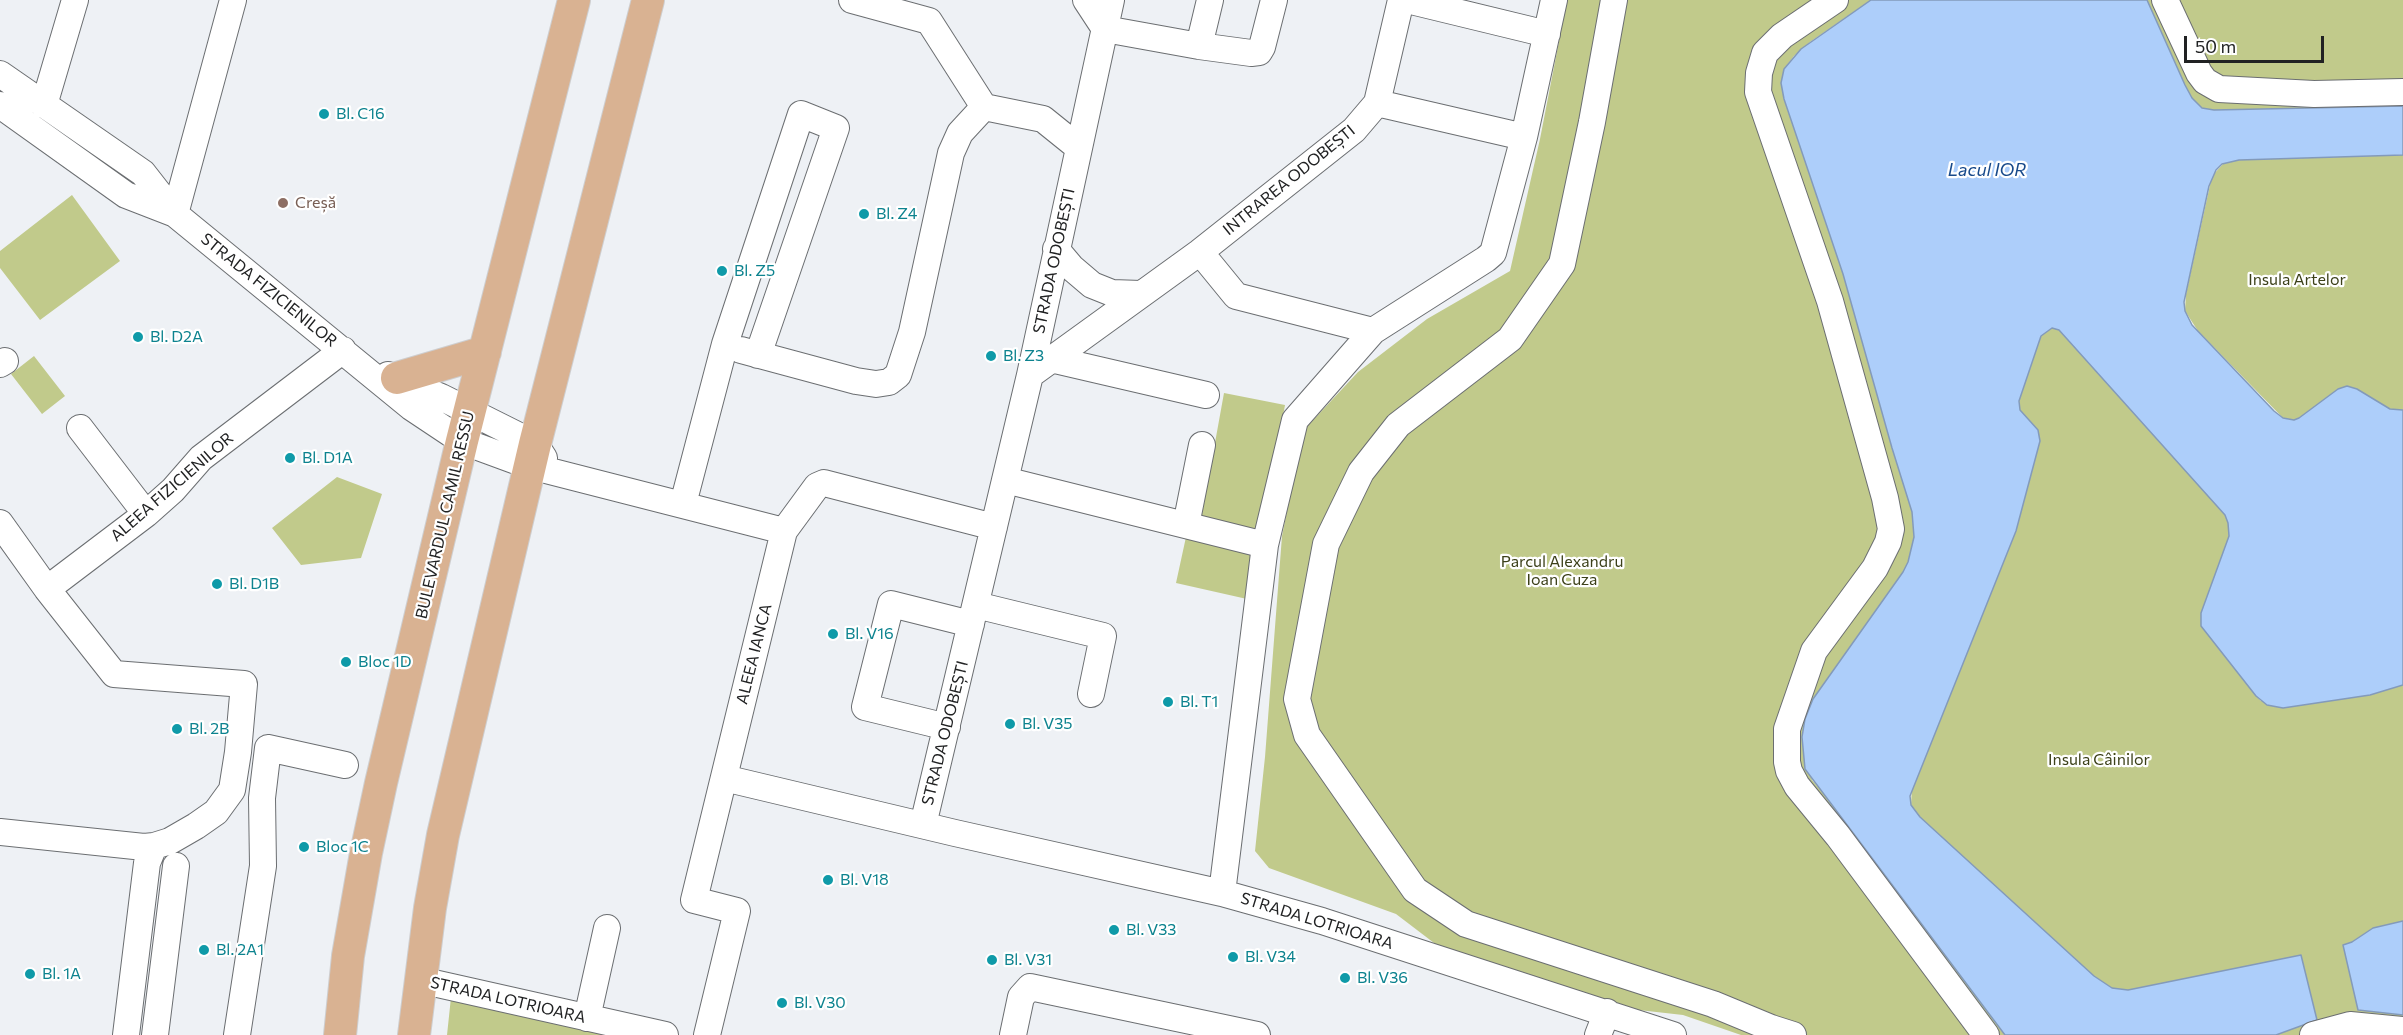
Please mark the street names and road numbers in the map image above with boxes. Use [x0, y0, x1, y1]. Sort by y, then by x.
street label: INTRAREA ODOBEȘTI [1219, 121, 1359, 239]
street label: STRADA ODOBEȘTI [1029, 186, 1079, 336]
street label: STRADA FIZICIENILOR [197, 229, 341, 351]
street label: BULEVARDUL CAMIL RESSU [412, 409, 478, 621]
street label: ALEEA FIZICIENILOR [107, 428, 237, 546]
street label: ALEEA IANCA [732, 602, 776, 706]
street label: STRADA ODOBEȘTI [918, 659, 972, 807]
street label: STRADA LOTRIOARA [1238, 889, 1396, 953]
street label: STRADA LOTRIOARA [428, 973, 588, 1027]

